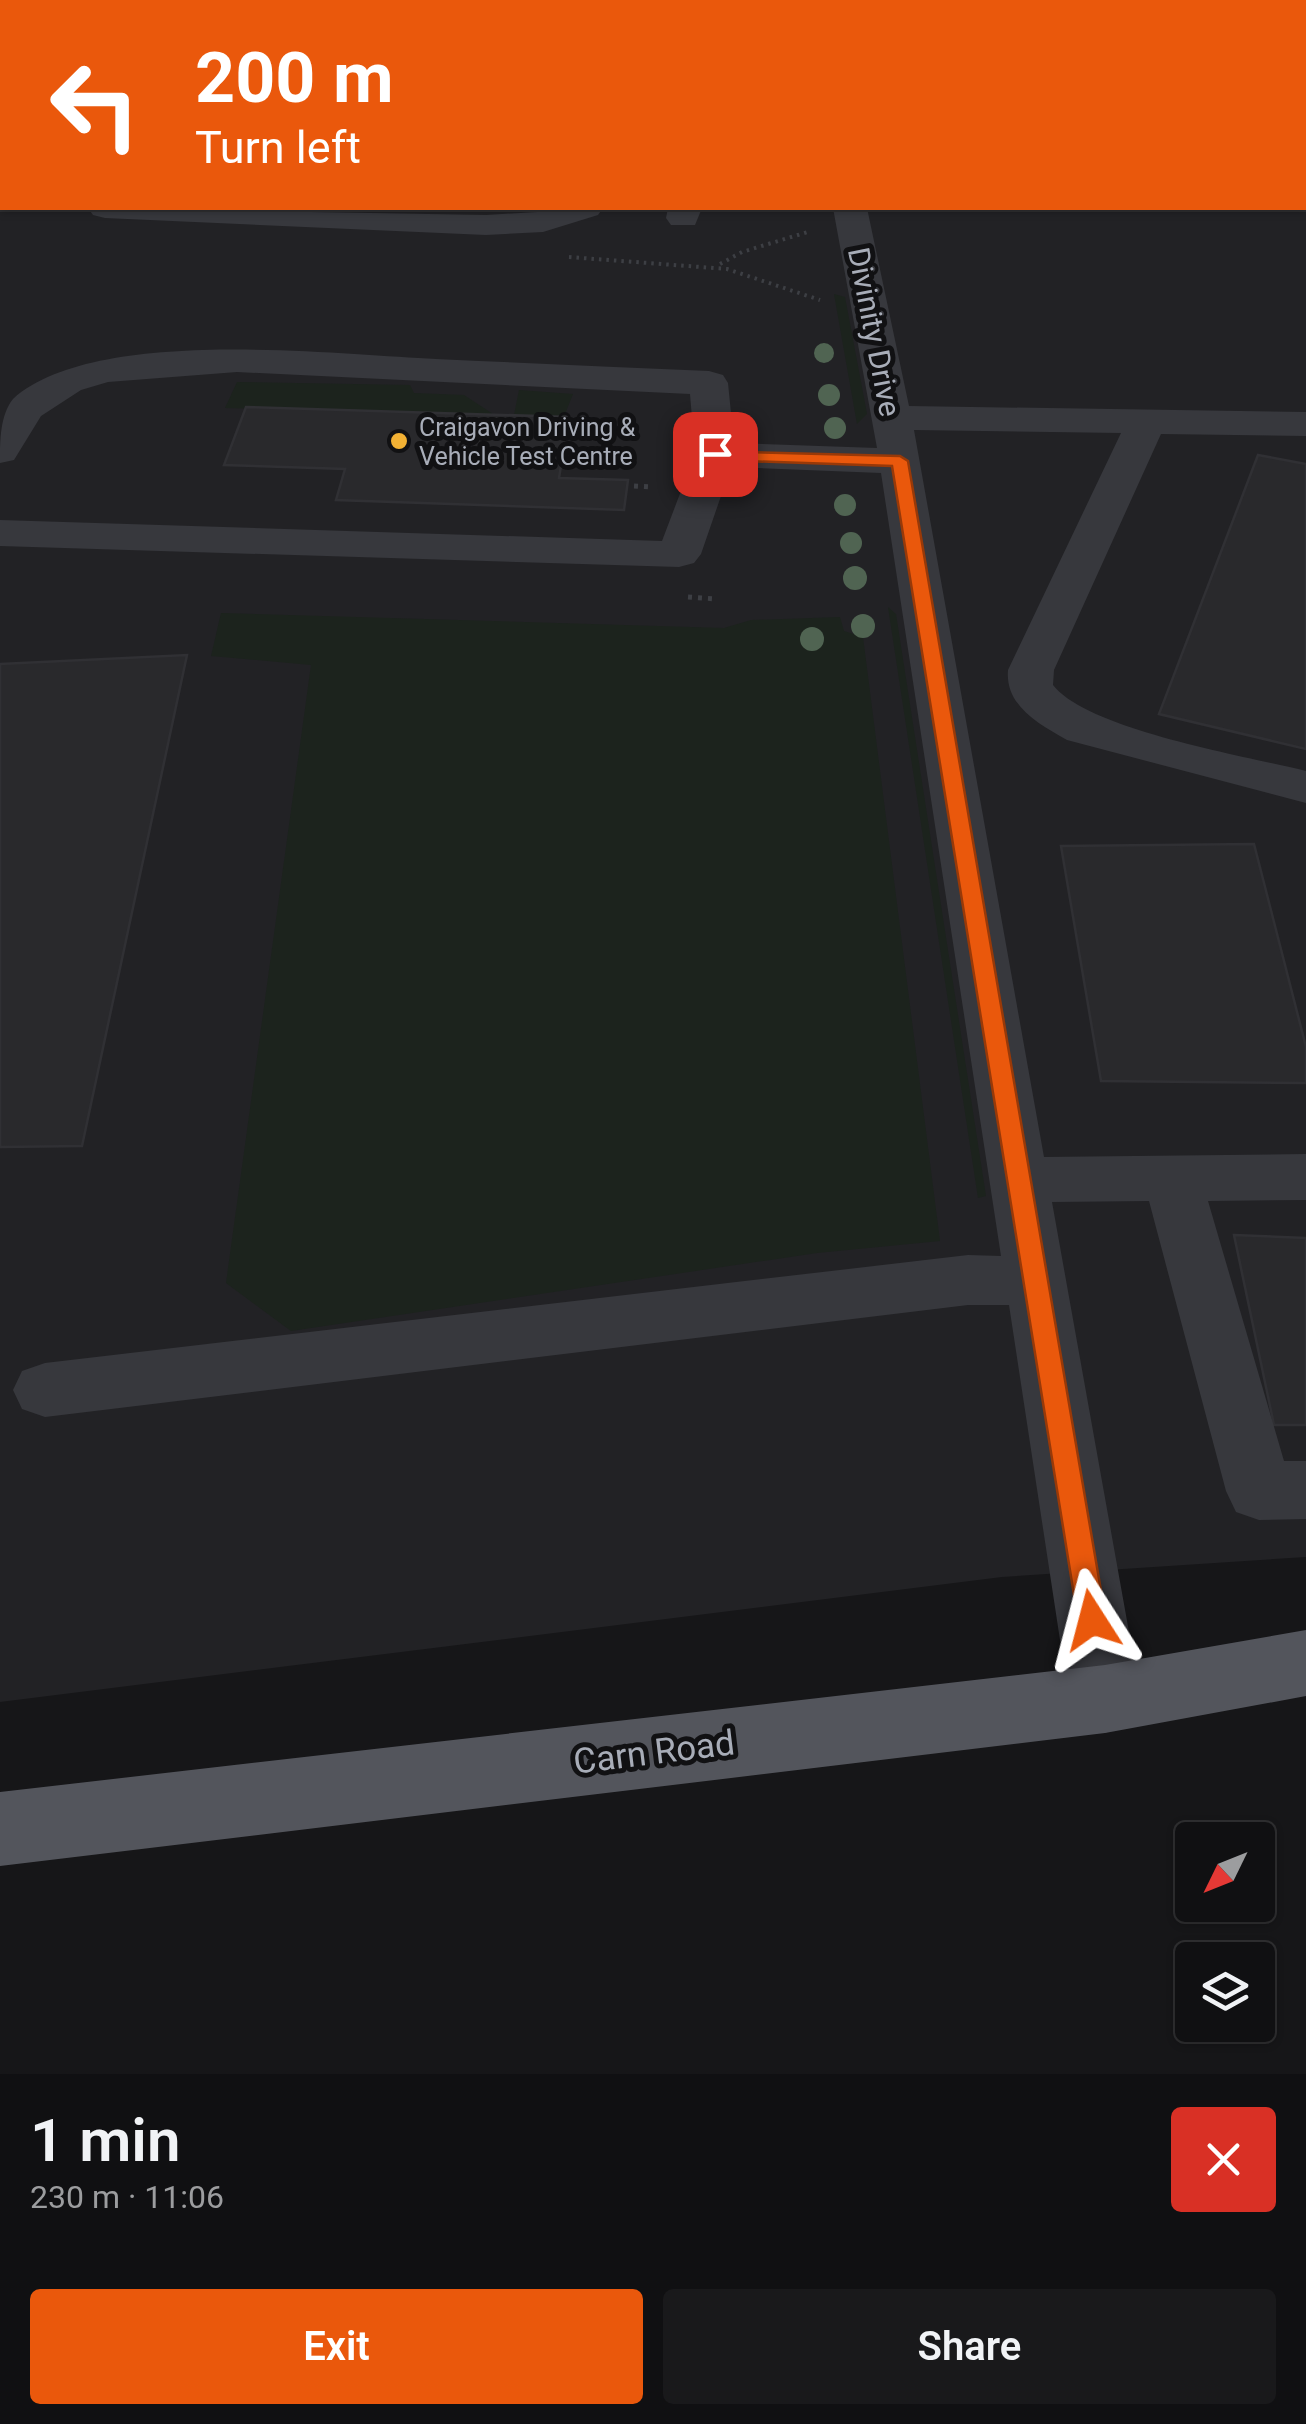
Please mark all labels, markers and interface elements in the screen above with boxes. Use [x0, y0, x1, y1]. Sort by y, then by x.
text: 200 m [195, 37, 394, 119]
icon: left [30, 40, 160, 170]
text: Turn left [195, 121, 361, 174]
street label: Divinity Drive [841, 244, 908, 419]
pin [673, 412, 758, 497]
place label: Craigavon Driving & Vehicle Test Centre [419, 413, 636, 471]
icon: arrive [688, 427, 743, 482]
marker: Craigavon Driving & Vehicle Test Centre [388, 430, 410, 452]
position arrow [1040, 1568, 1144, 1672]
street label: Carn Road [571, 1722, 737, 1783]
north arrow [1175, 1822, 1275, 1922]
map controls [1175, 1822, 1275, 2042]
button: layers [1175, 1942, 1275, 2042]
text: 1 min [30, 2105, 180, 2176]
button: close [1171, 2107, 1276, 2212]
text: 230 m · 11:06 [30, 2178, 224, 2216]
button: Exit [30, 2289, 643, 2404]
button: Share [663, 2289, 1276, 2404]

